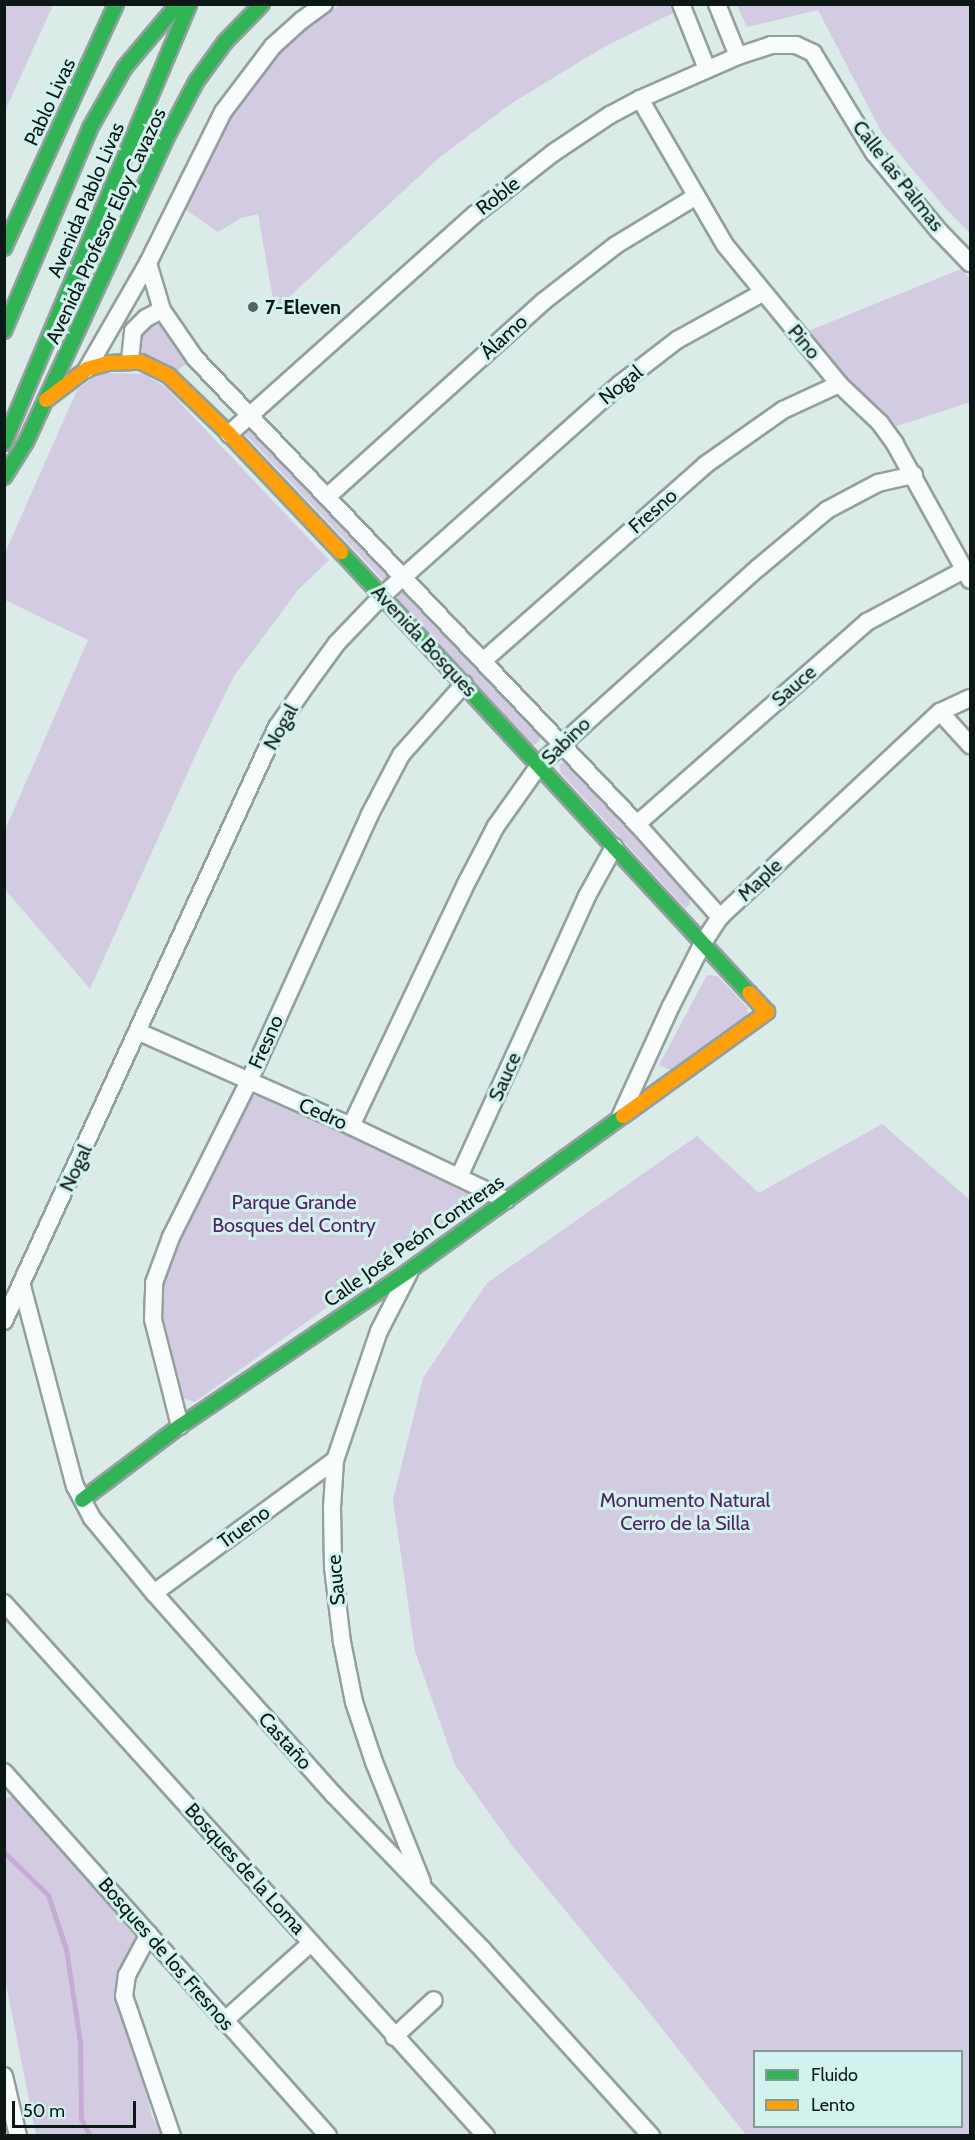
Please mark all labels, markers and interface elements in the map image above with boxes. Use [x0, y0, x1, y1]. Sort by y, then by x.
street label: Pablo Livas [19, 54, 81, 150]
street label: Avenida Profesor Eloy Cavazos [41, 104, 171, 348]
street label: Calle las Palmas [847, 116, 949, 236]
street label: Avenida Pablo Livas [43, 119, 129, 281]
street label: Roble [471, 172, 525, 220]
place label: 7-Eleven [265, 295, 341, 319]
marker: 7-Eleven [246, 300, 260, 314]
street label: Álamo [476, 310, 532, 364]
street label: Pino [783, 320, 825, 364]
street label: Nogal [594, 360, 648, 410]
street label: Fresno [624, 483, 682, 539]
street label: Avenida Bosques [366, 580, 482, 702]
street label: Sauce [767, 660, 821, 712]
street label: Nogal [259, 700, 303, 754]
street label: Sabino [537, 712, 595, 770]
street label: Maple [733, 854, 787, 906]
street label: Fresno [244, 1011, 288, 1073]
street label: Sauce [484, 1049, 526, 1105]
street label: Cedro [295, 1093, 351, 1135]
street label: Nogal [55, 1141, 97, 1195]
street label: Calle José Peón Contreras [319, 1170, 509, 1312]
park label: Parque Grande Bosques del Contry [212, 1191, 376, 1238]
park label: Monumento Natural Cerro de la Silla [600, 1489, 770, 1536]
street label: Trueno [213, 1500, 275, 1554]
street label: Sauce [322, 1554, 350, 1606]
street label: Castaño [253, 1707, 317, 1775]
street label: Bosques de la Loma [180, 1798, 310, 1940]
street label: Bosques de los Fresnos [93, 1873, 239, 2035]
legend [753, 2050, 963, 2128]
text: Fluido [811, 2064, 858, 2086]
scale bar [15, 2089, 140, 2127]
text: Lento [811, 2094, 855, 2116]
text: 50 m [23, 2100, 65, 2122]

